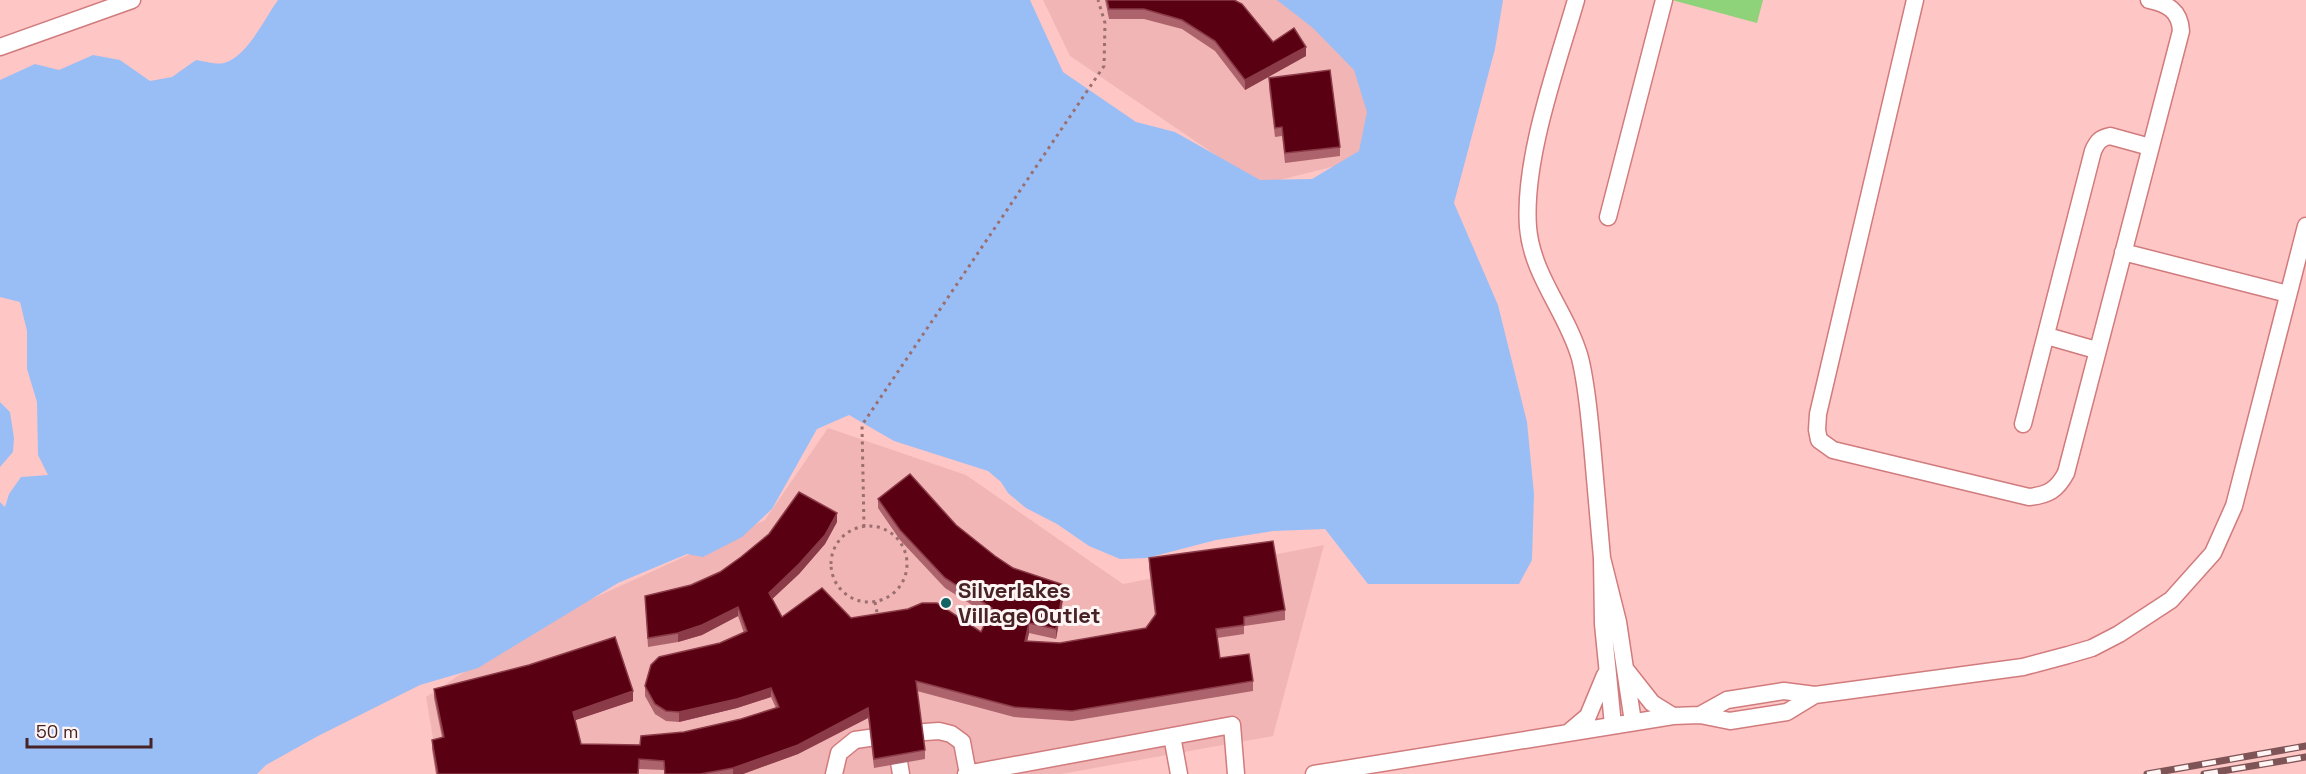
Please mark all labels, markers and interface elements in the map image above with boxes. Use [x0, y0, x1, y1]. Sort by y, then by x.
place label: Silverlakes Village Outlet [958, 576, 1101, 629]
marker: Silverlakes Village Outlet [939, 596, 953, 610]
scale bar [27, 711, 152, 749]
text: 50 m [36, 720, 78, 743]

